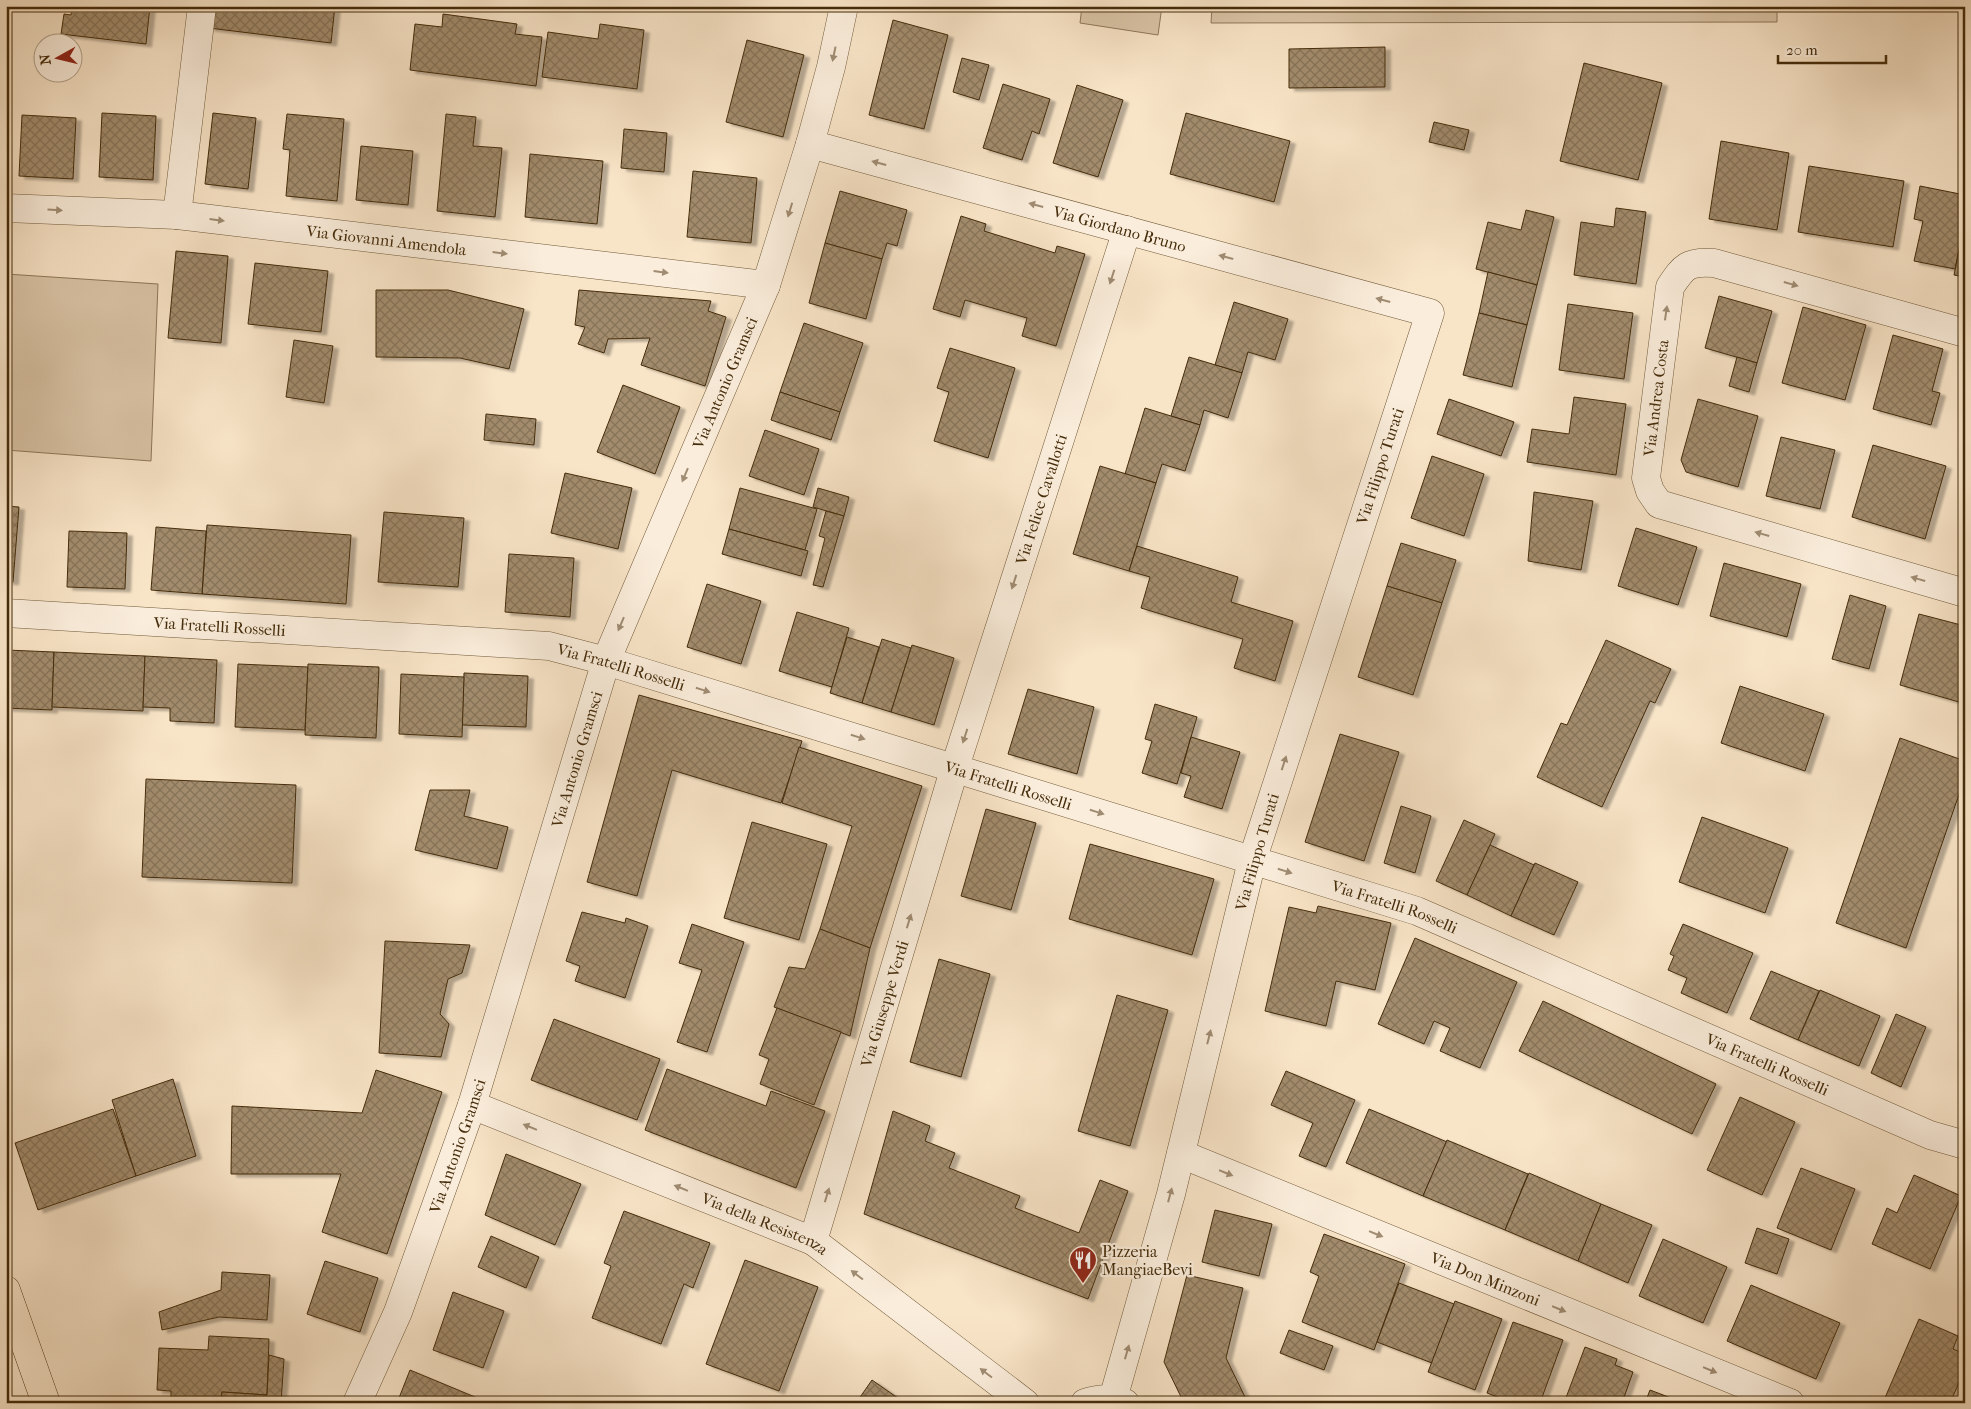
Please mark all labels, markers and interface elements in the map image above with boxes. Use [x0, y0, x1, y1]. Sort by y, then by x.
north arrow [32, 32, 82, 82]
scale bar [1778, 32, 1886, 64]
text: 20 m [1786, 41, 1818, 59]
one-way arrow [830, 46, 838, 62]
text: N [36, 53, 55, 66]
one-way arrow [871, 158, 886, 166]
one-way arrow [1028, 201, 1043, 209]
street label: Via Giordano Bruno [1050, 201, 1188, 256]
one-way arrow [785, 203, 793, 218]
one-way arrow [47, 206, 63, 214]
one-way arrow [209, 216, 225, 224]
street label: Via Giovanni Amendola [304, 221, 468, 259]
one-way arrow [492, 249, 508, 257]
one-way arrow [1219, 253, 1234, 261]
one-way arrow [654, 268, 670, 276]
one-way arrow [1108, 269, 1115, 284]
one-way arrow [1784, 281, 1799, 289]
one-way arrow [1375, 296, 1390, 304]
one-way arrow [1662, 305, 1670, 321]
street label: Via Antonio Gramsci [688, 314, 761, 452]
street label: Via Andrea Costa [1639, 338, 1673, 459]
street label: Via Filippo Turati [1352, 405, 1408, 528]
street label: Via Felice Cavallotti [1011, 431, 1071, 568]
one-way arrow [681, 468, 689, 482]
one-way arrow [1754, 529, 1769, 537]
one-way arrow [1010, 574, 1018, 589]
one-way arrow [1910, 575, 1925, 583]
street label: Via Fratelli Rosselli [152, 612, 286, 639]
one-way arrow [617, 617, 625, 632]
street label: Via Fratelli Rosselli [554, 639, 688, 694]
one-way arrow [695, 687, 710, 695]
street label: Via Antonio Gramsci [547, 688, 606, 830]
one-way arrow [961, 729, 968, 744]
one-way arrow [851, 734, 866, 742]
one-way arrow [1281, 755, 1288, 770]
street label: Via Fratelli Rosselli [941, 756, 1075, 814]
street label: Via Filippo Turati [1231, 791, 1283, 914]
one-way arrow [1089, 809, 1104, 816]
one-way arrow [1278, 868, 1293, 876]
street label: Via Fratelli Rosselli [1328, 876, 1461, 937]
one-way arrow [905, 914, 913, 929]
street label: Via Giuseppe Verdi [856, 938, 912, 1070]
street label: Via Fratelli Rosselli [1702, 1028, 1832, 1099]
one-way arrow [1205, 1030, 1213, 1045]
street label: Via Antonio Gramsci [424, 1076, 489, 1217]
one-way arrow [523, 1123, 537, 1131]
one-way arrow [1219, 1169, 1234, 1177]
one-way arrow [673, 1184, 688, 1192]
one-way arrow [824, 1187, 832, 1202]
street label: Via della Resistenza [698, 1188, 832, 1259]
one-way arrow [1167, 1188, 1175, 1203]
one-way arrow [1369, 1230, 1384, 1238]
place label: Pizzeria MangiaeBevi [1102, 1242, 1193, 1279]
restaurant icon: Pizzeria MangiaeBevi [1068, 1245, 1098, 1284]
street label: Via Don Minzoni [1427, 1247, 1543, 1309]
one-way arrow [851, 1269, 864, 1280]
one-way arrow [1552, 1305, 1566, 1313]
one-way arrow [1123, 1344, 1131, 1359]
one-way arrow [1703, 1366, 1718, 1374]
one-way arrow [980, 1368, 993, 1379]

